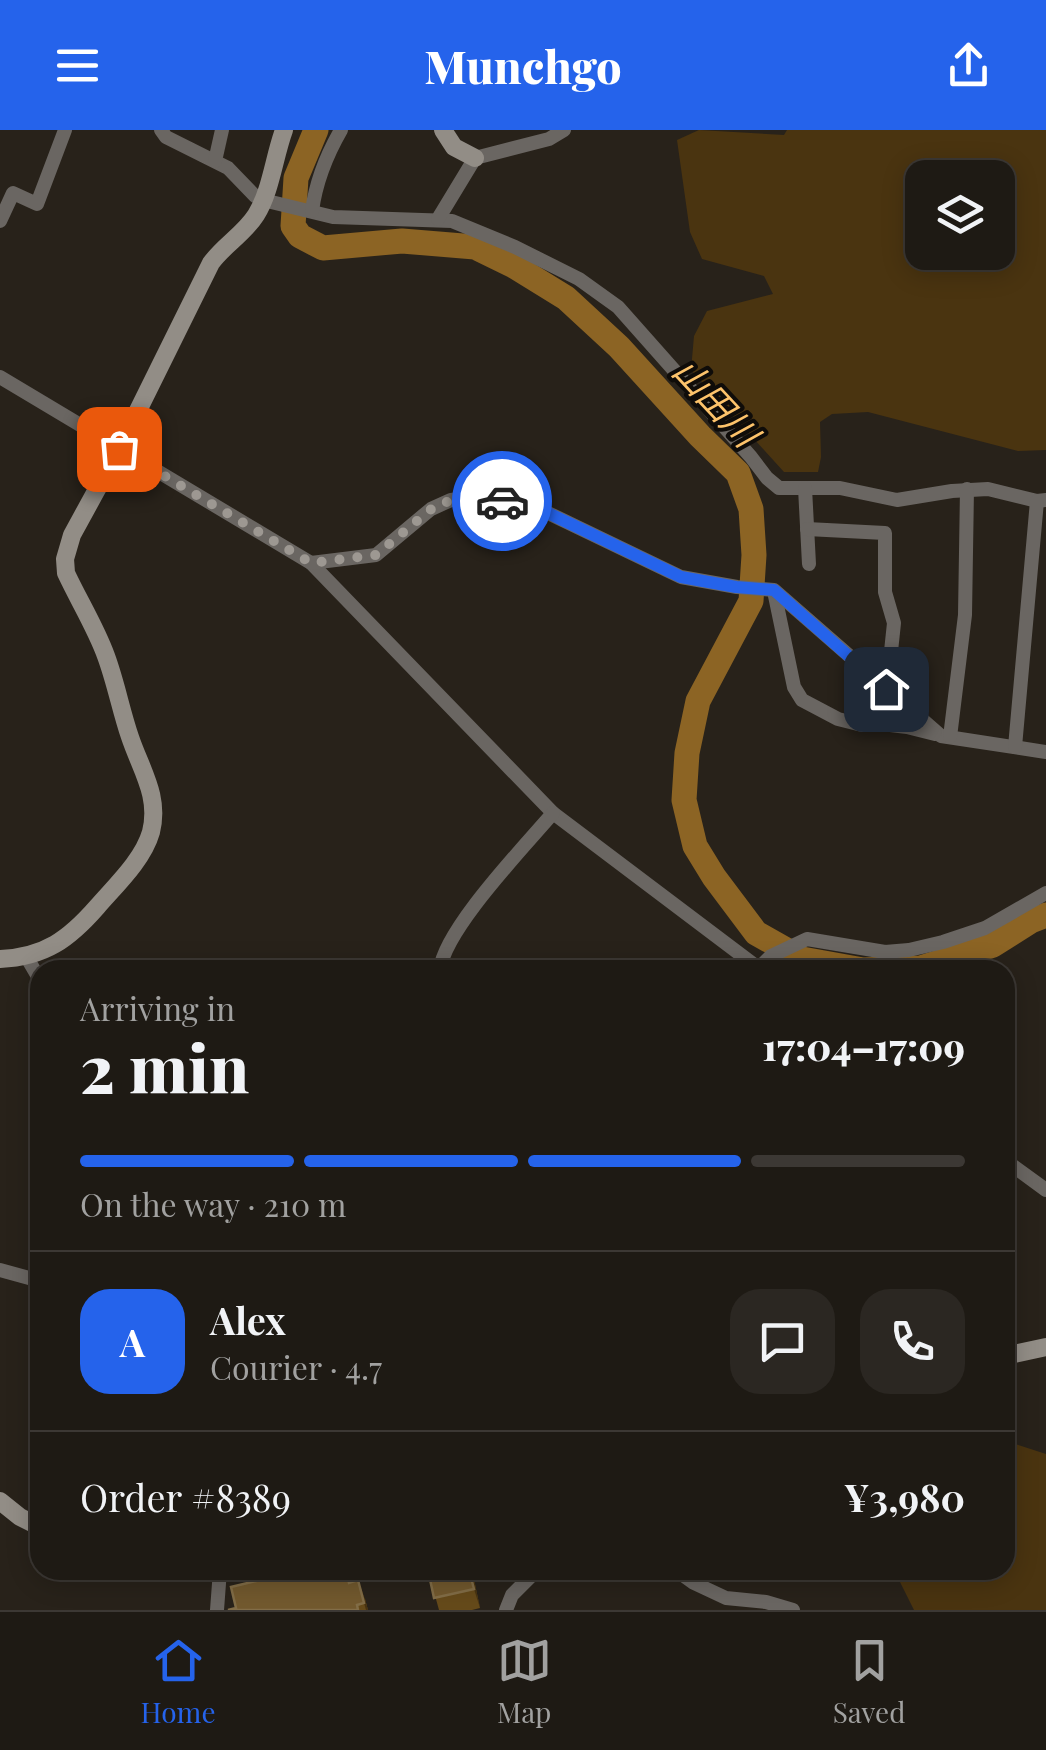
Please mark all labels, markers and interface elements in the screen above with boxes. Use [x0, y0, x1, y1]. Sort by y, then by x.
text: Munchgo [424, 35, 622, 95]
icon: menu [50, 38, 105, 93]
icon: share [941, 38, 996, 93]
map controls [905, 160, 1015, 270]
button: layers [905, 160, 1015, 270]
water label: 山田川 [664, 347, 773, 458]
pin [77, 407, 162, 492]
icon: bag [92, 422, 147, 477]
courier [452, 451, 552, 551]
icon: car [475, 474, 530, 529]
pin [844, 647, 929, 732]
icon: home [859, 662, 914, 717]
text: Arriving in [80, 986, 235, 1029]
text: 17:04–17:09 [762, 1020, 965, 1071]
text: 2 min [80, 1023, 249, 1109]
text: On the way · 210 m [80, 1182, 346, 1225]
button: chat [730, 1289, 835, 1394]
button: phone [860, 1289, 965, 1394]
text: Alex [210, 1294, 286, 1345]
text: A [120, 1316, 145, 1367]
text: Courier · 4.7 [210, 1345, 382, 1388]
text: Order #8389 [80, 1471, 291, 1522]
text: ¥3,980 [844, 1471, 965, 1522]
tab: Home [141, 1633, 216, 1730]
tab: Map [497, 1633, 552, 1730]
tab: Saved [833, 1633, 905, 1730]

